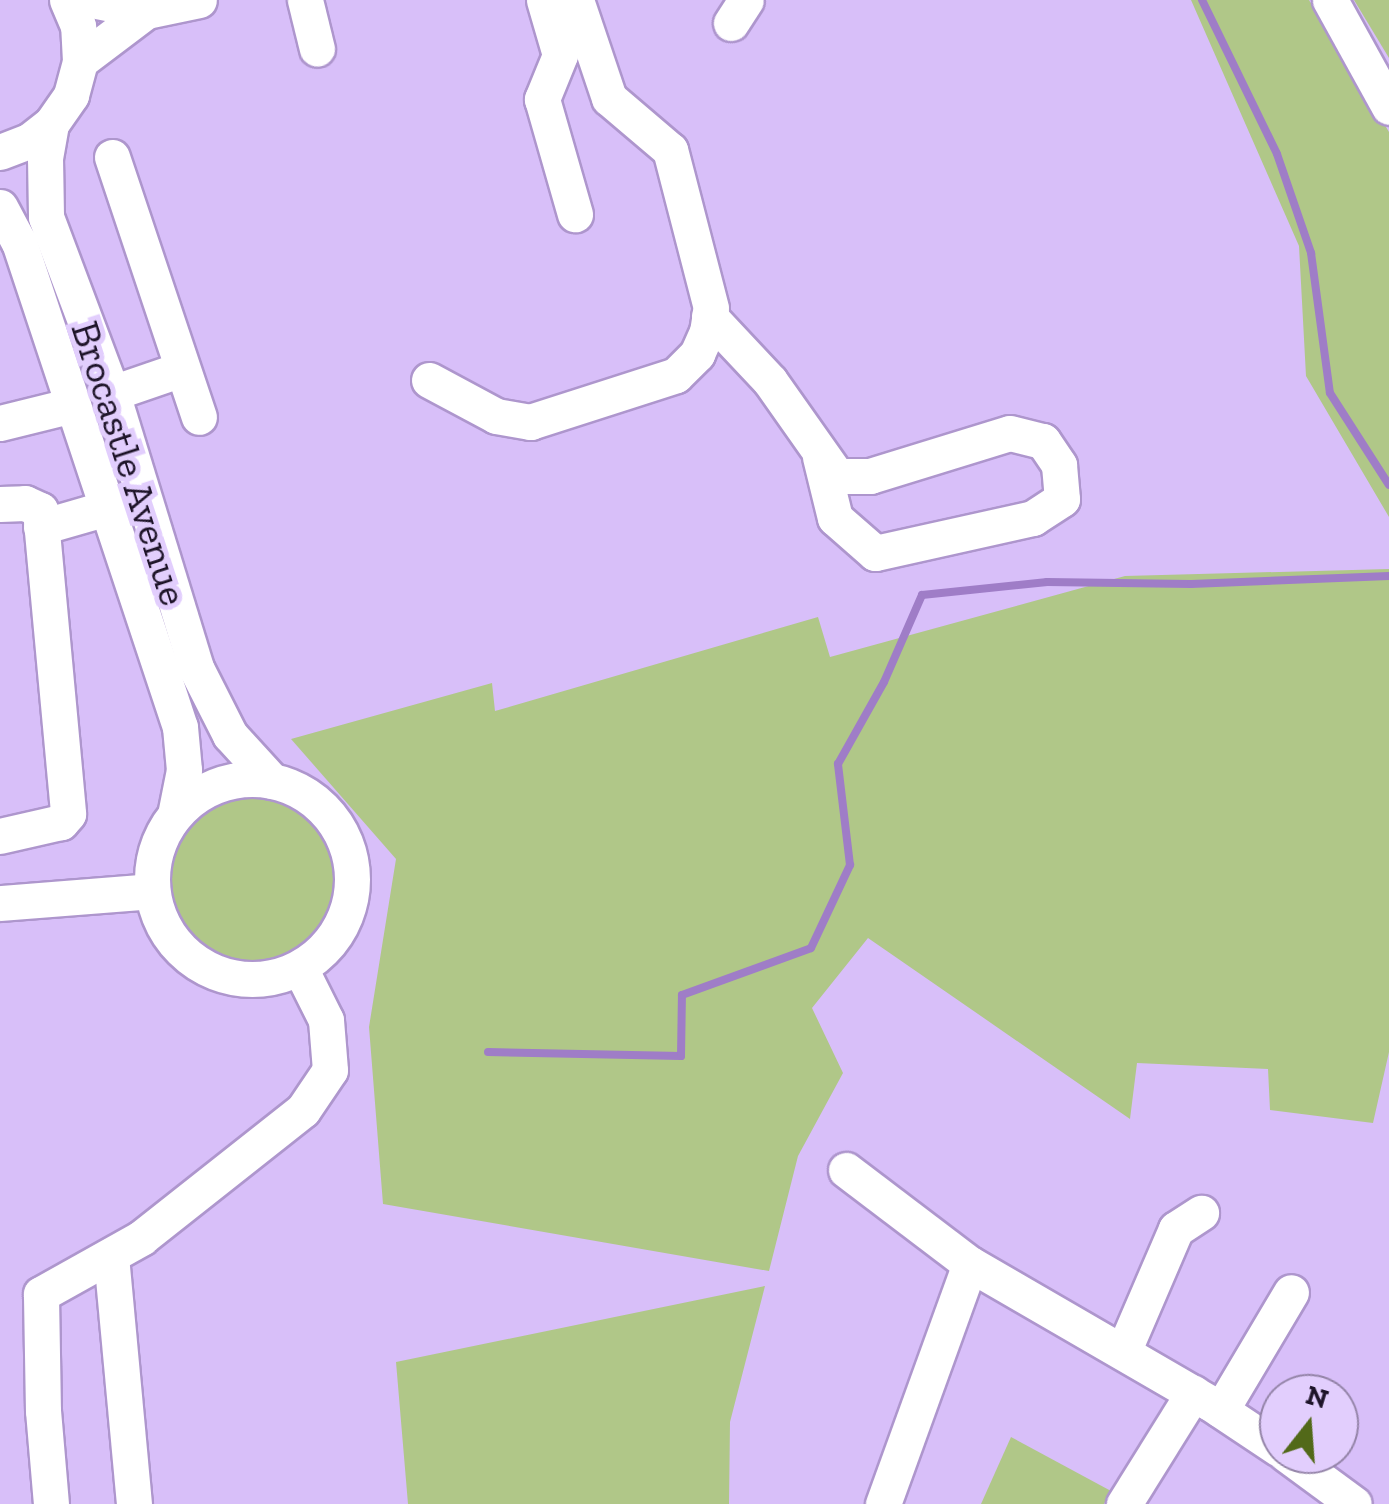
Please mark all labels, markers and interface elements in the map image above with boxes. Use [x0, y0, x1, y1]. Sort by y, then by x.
street label: Brocastle Avenue [61, 314, 199, 612]
north arrow [1259, 1374, 1359, 1474]
text: N [1302, 1378, 1332, 1416]

